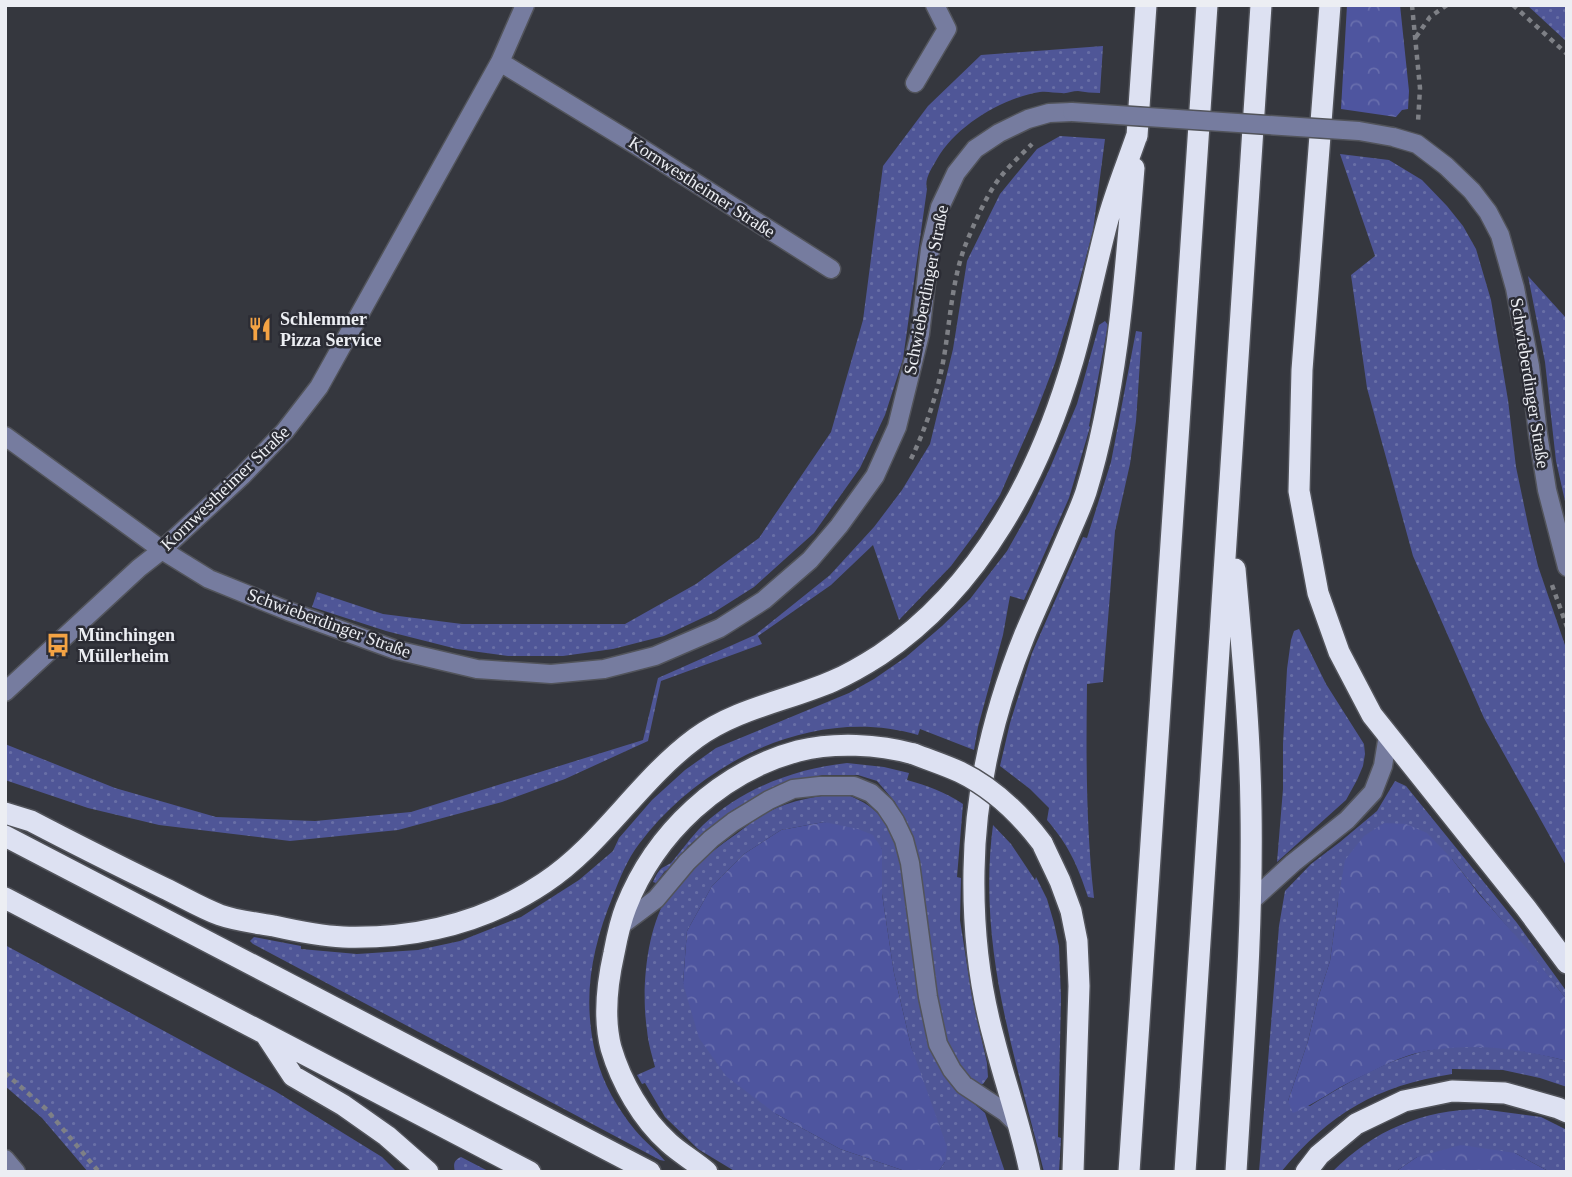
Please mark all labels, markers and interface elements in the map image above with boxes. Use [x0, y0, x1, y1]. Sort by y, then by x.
street label: Kornwestheimer Straße [625, 132, 779, 242]
street label: Schwieberdinger Straße [900, 203, 952, 377]
street label: Schwieberdinger Straße [1507, 296, 1553, 470]
place label: Schlemmer Pizza Service [280, 309, 381, 350]
restaurant icon: Schlemmer Pizza Service [246, 315, 274, 343]
street label: Kornwestheimer Straße [157, 422, 293, 554]
street label: Schwieberdinger Straße [245, 584, 413, 662]
place label: Münchingen Müllerheim [78, 625, 175, 666]
bus stop icon: Münchingen Müllerheim [44, 631, 72, 659]

